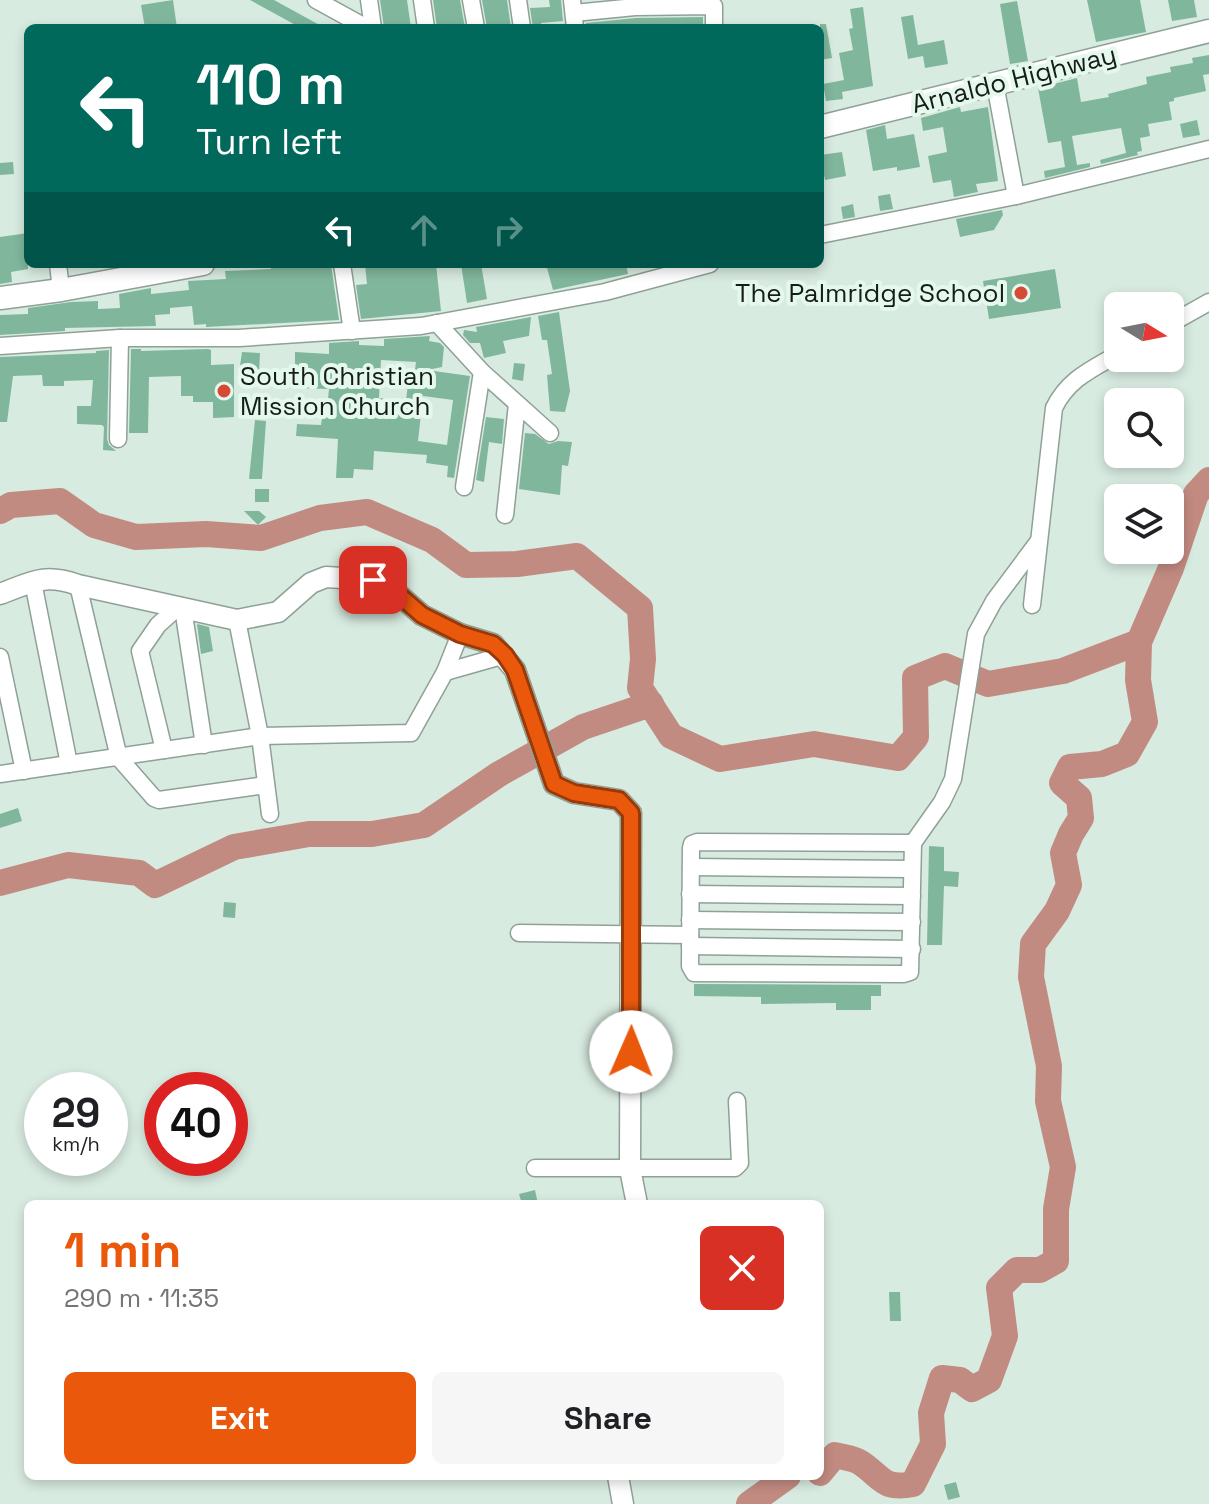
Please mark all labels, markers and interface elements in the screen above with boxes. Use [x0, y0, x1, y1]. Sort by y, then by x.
street label: Arnaldo Highway [908, 37, 1120, 121]
text: 110 m [196, 49, 345, 120]
icon: left [64, 56, 168, 160]
text: Turn left [196, 119, 343, 165]
icon: left [318, 208, 362, 252]
icon: ahead [402, 208, 446, 252]
icon: right [486, 208, 530, 252]
place label: The Palmridge School [735, 276, 1005, 310]
marker: The Palmridge School [1012, 284, 1030, 302]
north arrow [1104, 292, 1184, 372]
map controls [1104, 292, 1184, 564]
place label: South Christian Mission Church [240, 359, 434, 423]
marker: South Christian Mission Church [215, 382, 233, 400]
button: search [1104, 388, 1184, 468]
button: layers [1104, 484, 1184, 564]
pin [339, 546, 407, 614]
icon: arrive [351, 558, 395, 602]
position arrow [589, 1010, 673, 1094]
speed limit sign: 40 [144, 1072, 248, 1176]
text: 29 [52, 1088, 100, 1139]
text: km/h [52, 1131, 100, 1157]
text: 1 min [64, 1220, 181, 1281]
button: close [700, 1226, 784, 1310]
text: 290 m · 11:35 [64, 1281, 219, 1315]
button: Exit [64, 1372, 416, 1464]
button: Share [432, 1372, 784, 1464]

